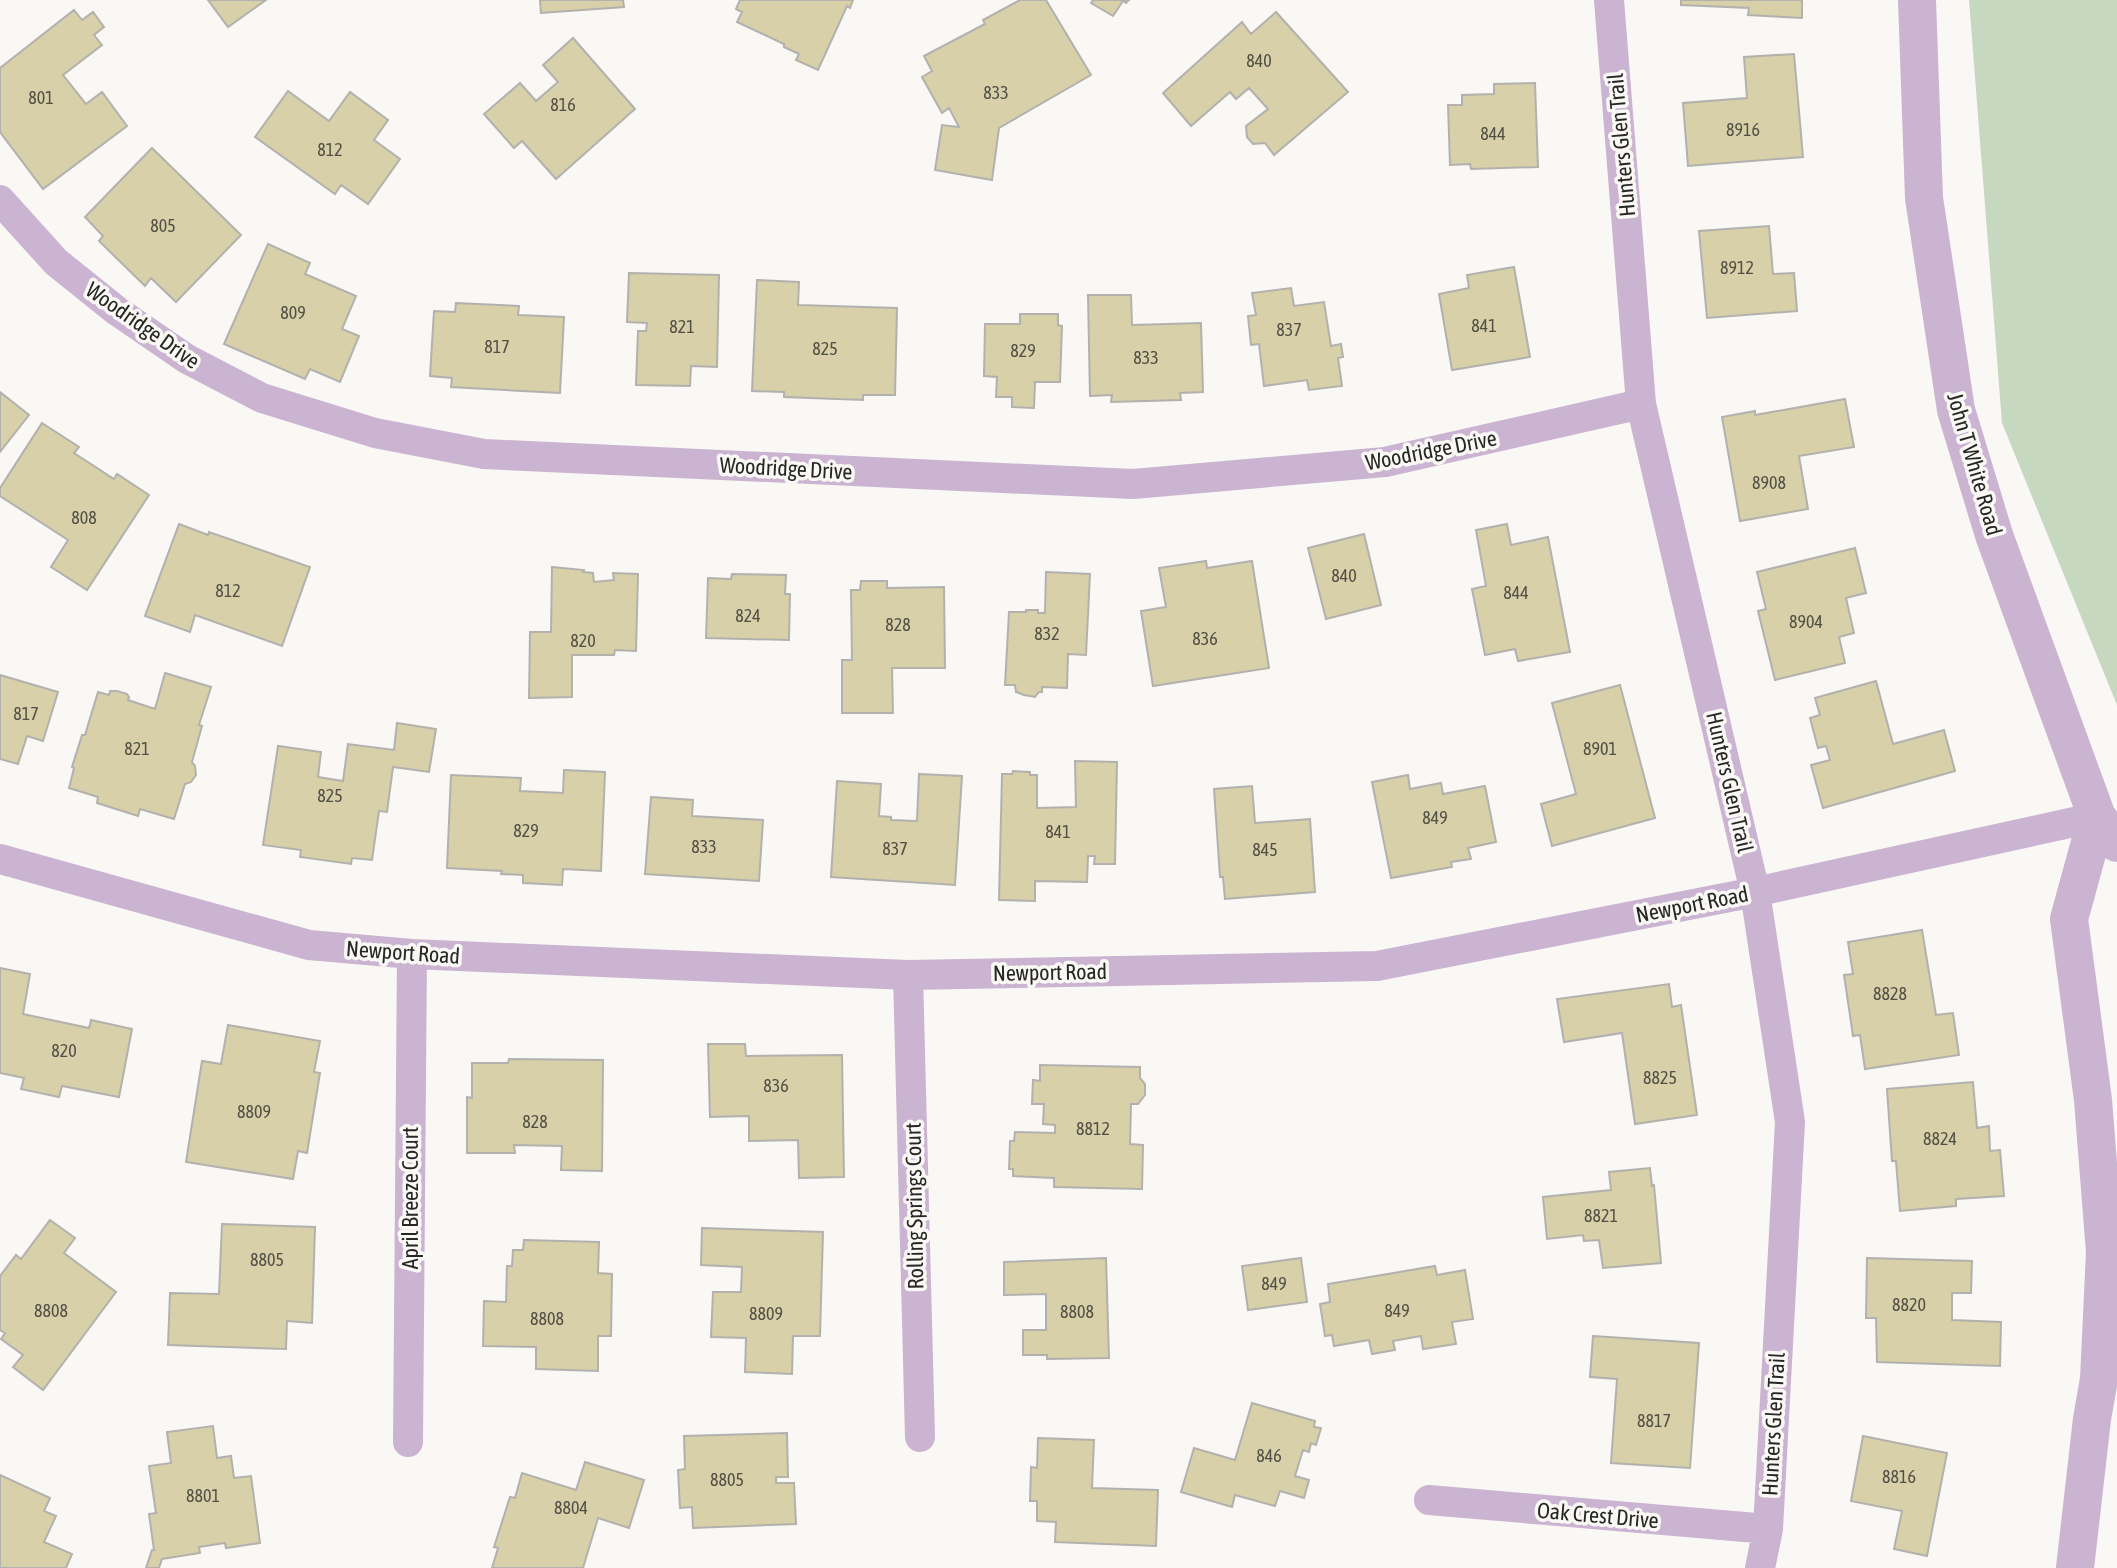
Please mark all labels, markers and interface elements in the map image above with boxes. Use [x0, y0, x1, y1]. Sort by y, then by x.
house number: 840 [1246, 50, 1272, 71]
street label: Hunters Glen Trail [1602, 72, 1640, 218]
house number: 833 [983, 82, 1009, 103]
house number: 801 [28, 87, 54, 108]
house number: 816 [550, 94, 576, 115]
house number: 8916 [1726, 119, 1760, 140]
house number: 844 [1480, 123, 1506, 144]
house number: 812 [317, 139, 343, 160]
house number: 805 [150, 215, 176, 236]
house number: 8912 [1720, 257, 1754, 278]
street label: Woodridge Drive [81, 276, 205, 374]
house number: 809 [280, 302, 306, 323]
house number: 841 [1471, 315, 1497, 336]
house number: 821 [669, 316, 695, 337]
house number: 837 [1276, 319, 1302, 340]
house number: 817 [484, 336, 510, 357]
house number: 825 [812, 338, 838, 359]
house number: 829 [1010, 340, 1036, 361]
house number: 833 [1133, 347, 1159, 368]
street label: John T White Road [1942, 390, 2008, 538]
street label: Woodridge Drive [1363, 425, 1499, 475]
street label: Woodridge Drive [719, 452, 853, 484]
house number: 8908 [1752, 472, 1786, 493]
house number: 808 [71, 507, 97, 528]
house number: 840 [1331, 565, 1357, 586]
house number: 812 [215, 580, 241, 601]
house number: 844 [1503, 582, 1529, 603]
house number: 824 [735, 605, 761, 626]
house number: 8904 [1789, 611, 1823, 632]
house number: 828 [885, 614, 911, 635]
house number: 832 [1034, 623, 1060, 644]
house number: 836 [1192, 628, 1218, 649]
house number: 820 [570, 630, 596, 651]
house number: 817 [13, 703, 39, 724]
street label: Hunters Glen Trail [1701, 709, 1759, 855]
house number: 821 [124, 738, 150, 759]
house number: 8901 [1583, 738, 1617, 759]
house number: 825 [317, 785, 343, 806]
house number: 849 [1422, 807, 1448, 828]
house number: 829 [513, 820, 539, 841]
house number: 841 [1045, 821, 1071, 842]
house number: 833 [691, 836, 717, 857]
house number: 837 [882, 838, 908, 859]
house number: 845 [1252, 839, 1278, 860]
street label: Newport Road [1633, 880, 1751, 928]
street label: Newport Road [345, 935, 461, 969]
street label: Newport Road [993, 958, 1107, 986]
house number: 8828 [1873, 983, 1907, 1004]
house number: 820 [51, 1040, 77, 1061]
house number: 8825 [1643, 1067, 1677, 1088]
house number: 836 [763, 1075, 789, 1096]
house number: 8809 [237, 1101, 271, 1122]
house number: 828 [522, 1111, 548, 1132]
house number: 8812 [1076, 1118, 1110, 1139]
street label: Rolling Springs Court [900, 1122, 928, 1290]
street label: April Breeze Court [397, 1127, 423, 1269]
house number: 8824 [1923, 1128, 1957, 1149]
house number: 8821 [1584, 1205, 1618, 1226]
house number: 8805 [250, 1249, 284, 1270]
house number: 849 [1261, 1273, 1287, 1294]
house number: 8820 [1892, 1294, 1926, 1315]
house number: 8808 [34, 1300, 68, 1321]
house number: 849 [1384, 1300, 1410, 1321]
house number: 8808 [1060, 1301, 1094, 1322]
house number: 8809 [749, 1303, 783, 1324]
house number: 8808 [530, 1308, 564, 1329]
street label: Hunters Glen Trail [1756, 1351, 1790, 1497]
house number: 8817 [1637, 1410, 1671, 1431]
house number: 846 [1256, 1445, 1282, 1466]
house number: 8816 [1882, 1466, 1916, 1487]
house number: 8805 [710, 1469, 744, 1490]
house number: 8801 [186, 1485, 220, 1506]
house number: 8804 [554, 1497, 588, 1518]
street label: Oak Crest Drive [1536, 1497, 1660, 1533]

